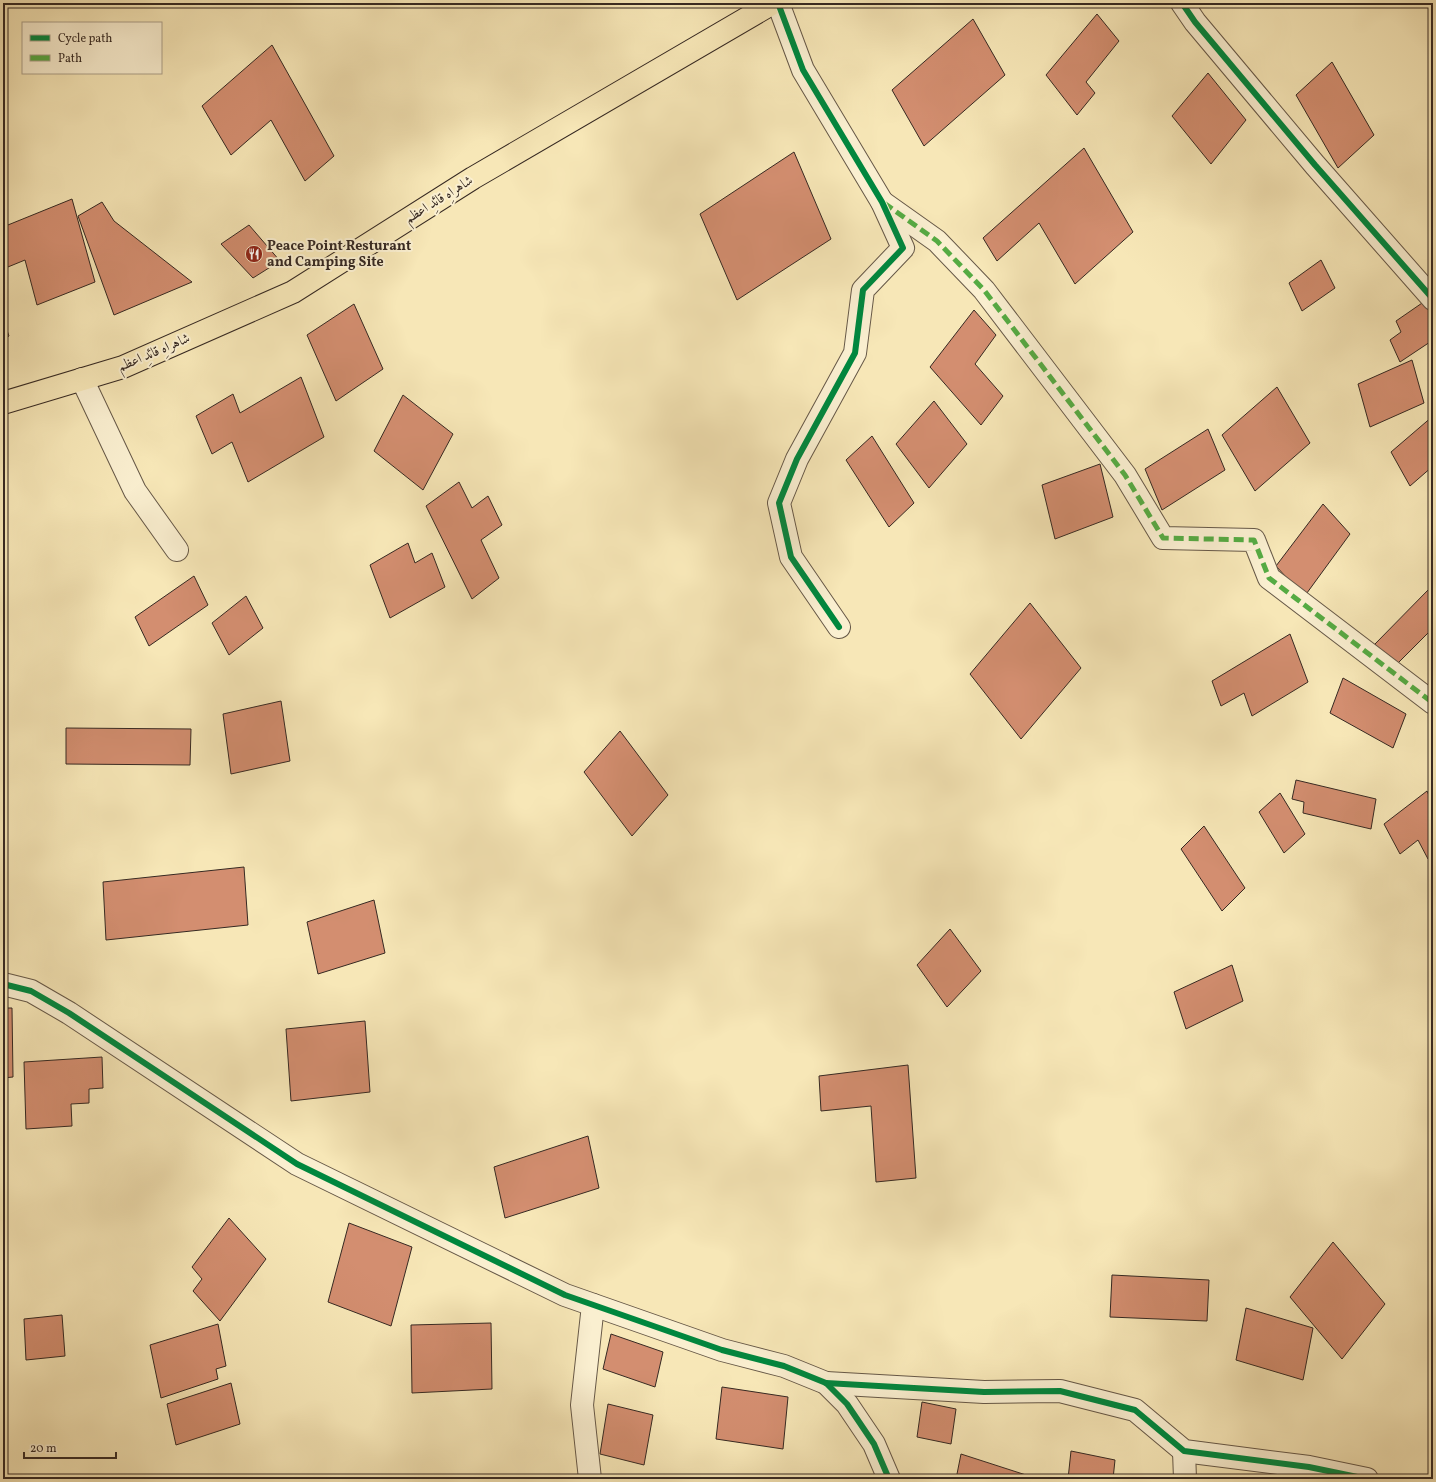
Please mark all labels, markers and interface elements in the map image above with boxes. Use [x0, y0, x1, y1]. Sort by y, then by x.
legend [22, 22, 162, 74]
text: Cycle path [58, 31, 113, 47]
text: Path [58, 51, 82, 67]
street label: شاہراہِ قائدِ اعظم [401, 171, 478, 231]
place label: Peace Point Resturant and Camping Site [267, 237, 411, 272]
restaurant icon: Peace Point Resturant and Camping Site [244, 244, 264, 264]
street label: شاہراہِ قائدِ اعظم [115, 329, 194, 380]
scale bar [24, 1434, 116, 1460]
text: 20 m [30, 1441, 57, 1457]

